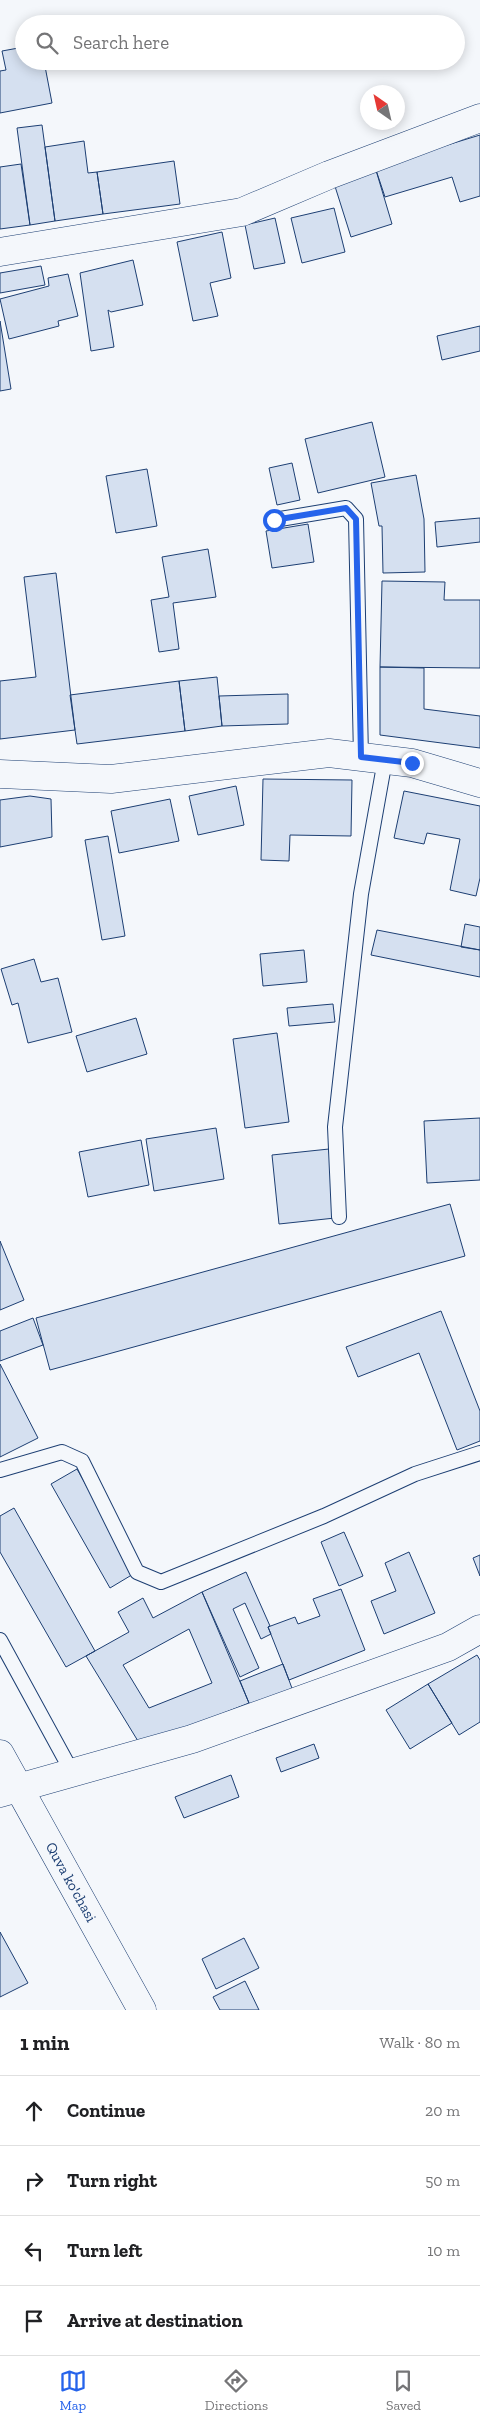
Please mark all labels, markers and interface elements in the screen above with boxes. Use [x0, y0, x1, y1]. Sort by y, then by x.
search box [15, 15, 465, 70]
icon: search [33, 29, 61, 57]
text: Search here [73, 31, 169, 54]
north arrow [360, 85, 405, 130]
route start [263, 509, 286, 532]
route end [401, 752, 424, 775]
street label: Quva ko'chasi [42, 1839, 100, 1925]
text: 1 min [20, 2030, 70, 2055]
text: Walk · 80 m [379, 2033, 460, 2052]
icon: ahead [20, 2097, 48, 2125]
text: Continue [67, 2099, 145, 2122]
text: 20 m [425, 2101, 460, 2120]
icon: right [20, 2167, 48, 2195]
text: Turn right [67, 2169, 157, 2192]
text: 50 m [425, 2171, 460, 2190]
icon: left [20, 2237, 48, 2265]
text: Turn left [67, 2239, 142, 2262]
text: 10 m [427, 2241, 460, 2260]
icon: arrive [20, 2307, 48, 2335]
text: Arrive at destination [67, 2309, 243, 2332]
tab: Map [59, 2367, 87, 2414]
tab: Directions [205, 2367, 268, 2414]
tab: Saved [386, 2367, 421, 2414]

